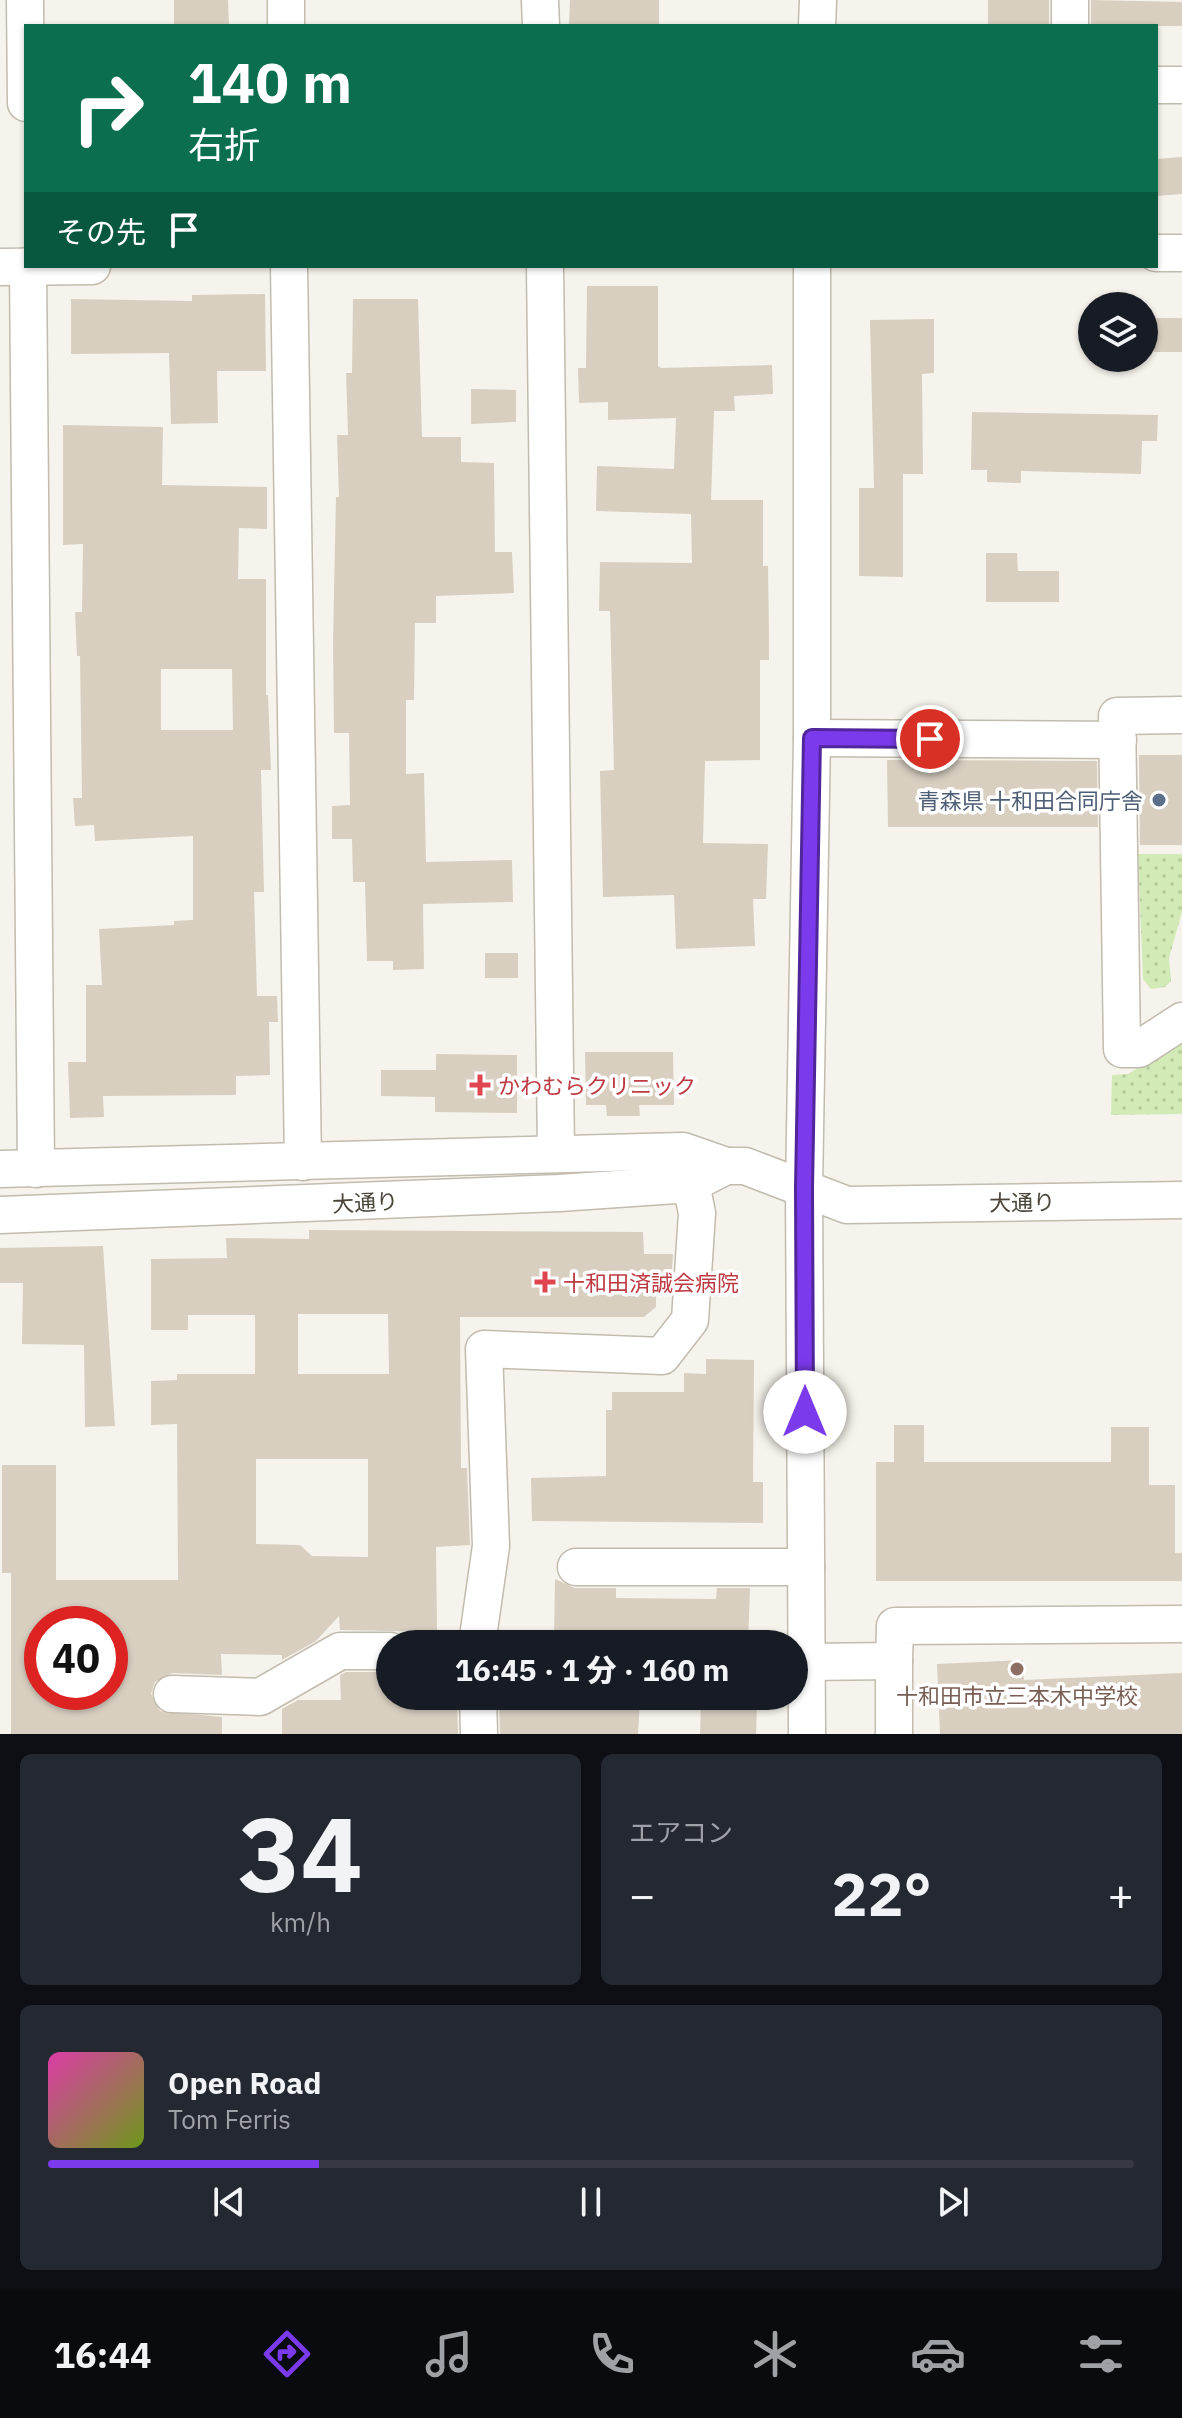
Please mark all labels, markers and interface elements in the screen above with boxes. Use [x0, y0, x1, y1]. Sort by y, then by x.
text: 140 m [188, 46, 352, 118]
icon: right [56, 56, 160, 160]
text: 右折 [188, 121, 260, 168]
icon: arrive [162, 208, 206, 252]
text: その先 [56, 212, 146, 251]
map controls [1078, 292, 1158, 372]
button: layers [1078, 292, 1158, 372]
pin [896, 705, 964, 773]
icon: arrive [908, 717, 952, 761]
place label: 青森県 十和田合同庁舎 [918, 786, 1143, 815]
marker: 青森県 十和田合同庁舎 [1150, 791, 1168, 809]
place label: かわむらクリニック [498, 1071, 696, 1100]
marker: かわむらクリニック [469, 1074, 491, 1096]
street label: 大通り [331, 1186, 399, 1218]
street label: 大通り [989, 1187, 1055, 1217]
place label: 十和田済誠会病院 [563, 1268, 739, 1297]
marker: 十和田済誠会病院 [534, 1271, 556, 1293]
position arrow [763, 1370, 847, 1454]
speed limit sign: 40 [24, 1606, 128, 1710]
text: 16:45 · 1 分 · 160 m [455, 1650, 729, 1689]
marker: 十和田市立三本木中学校 [1008, 1660, 1026, 1678]
place label: 十和田市立三本木中学校 [896, 1681, 1138, 1710]
text: 34 [238, 1785, 363, 1921]
text: エアコン [629, 1815, 733, 1849]
text: 22° [831, 1854, 932, 1933]
text: − [629, 1866, 655, 1923]
text: + [1108, 1866, 1134, 1923]
text: km/h [270, 1905, 331, 1939]
text: Open Road [168, 2063, 321, 2102]
text: Tom Ferris [168, 2102, 291, 2136]
icon: previous [207, 2180, 251, 2224]
icon: pause [569, 2180, 613, 2224]
icon: next [931, 2180, 975, 2224]
icon: directions [259, 2326, 315, 2382]
icon: music [421, 2326, 477, 2382]
icon: phone [584, 2326, 640, 2382]
icon: climate [747, 2326, 803, 2382]
icon: car [910, 2326, 966, 2382]
icon: filters [1073, 2326, 1129, 2382]
text: 16:44 [53, 2331, 152, 2378]

